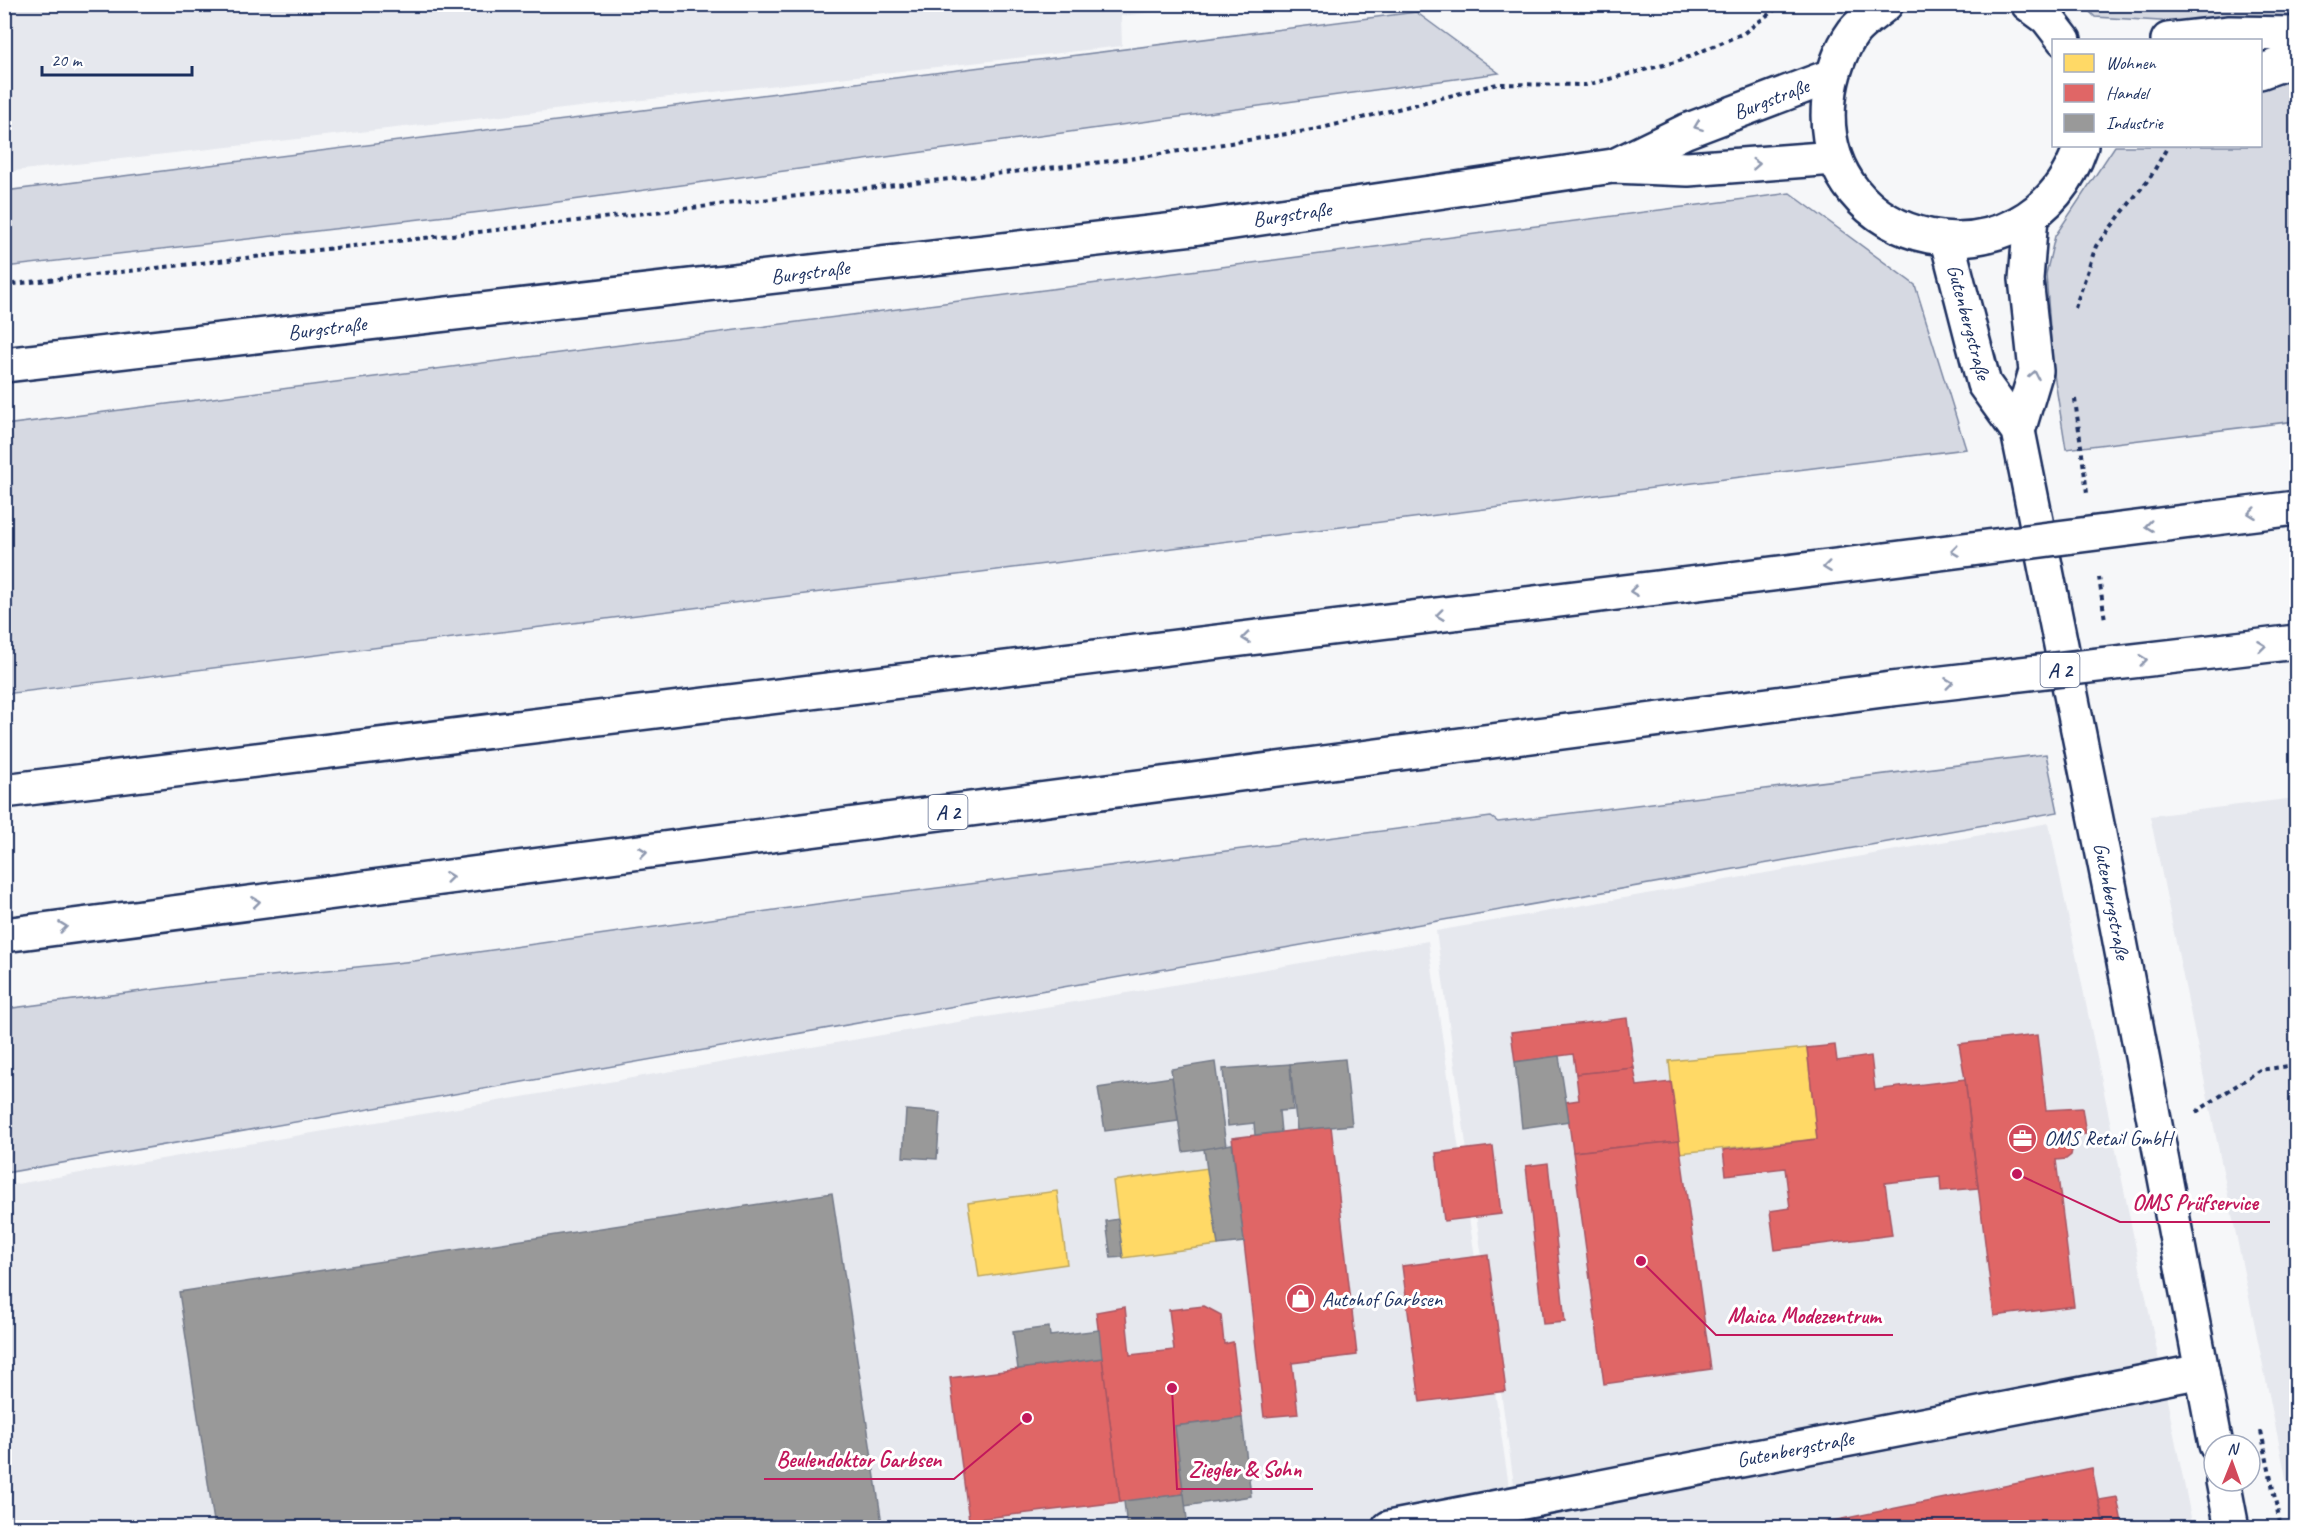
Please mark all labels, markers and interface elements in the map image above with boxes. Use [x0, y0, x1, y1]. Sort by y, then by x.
scale bar [42, 39, 192, 77]
legend [2052, 39, 2262, 147]
text: 20 m [51, 49, 84, 71]
text: Wohnen [2106, 52, 2157, 74]
street label: Burgstraße [1729, 72, 1815, 125]
text: Handel [2106, 82, 2151, 104]
text: Industrie [2106, 112, 2164, 134]
one-way arrow [1693, 119, 1704, 132]
one-way arrow [1751, 158, 1760, 171]
street label: Burgstraße [1251, 195, 1335, 232]
street label: Burgstraße [769, 254, 853, 290]
street label: Gutenbergstraße [1941, 262, 1997, 385]
street label: Burgstraße [286, 310, 370, 346]
one-way arrow [2027, 370, 2040, 380]
one-way arrow [2247, 507, 2256, 519]
one-way arrow [2144, 519, 2153, 532]
one-way arrow [1951, 544, 1960, 557]
one-way arrow [1822, 560, 1832, 573]
one-way arrow [1629, 584, 1638, 597]
one-way arrow [1435, 608, 1445, 620]
one-way arrow [1242, 632, 1251, 644]
one-way arrow [2258, 640, 2267, 653]
road number: A 2 [2040, 653, 2080, 687]
one-way arrow [2138, 654, 2147, 667]
one-way arrow [1945, 677, 1954, 689]
road number: A 2 [928, 795, 968, 829]
street label: Gutenbergstraße [2088, 840, 2136, 964]
one-way arrow [638, 846, 647, 859]
one-way arrow [445, 871, 454, 884]
one-way arrow [251, 897, 260, 909]
one-way arrow [58, 922, 67, 934]
office icon: OMS Retail GmbH [2007, 1122, 2039, 1154]
place label: OMS Retail GmbH [2044, 1125, 2176, 1151]
callout: OMS Prüfservice [2120, 1182, 2270, 1222]
text: OMS Prüfservice [2132, 1189, 2259, 1217]
shop icon: Autohof Garbsen [1285, 1283, 1317, 1315]
place label: Autohof Garbsen [1322, 1286, 1443, 1312]
callout: Maica Modezentrum [1716, 1295, 1893, 1335]
text: Maica Modezentrum [1727, 1302, 1883, 1330]
street label: Gutenbergstraße [1734, 1425, 1858, 1473]
north arrow [2202, 1433, 2262, 1493]
callout: Beulendoktor Garbsen [764, 1439, 954, 1479]
text: N [2227, 1439, 2240, 1459]
text: Beulendoktor Garbsen [777, 1446, 942, 1474]
callout: Ziegler & Sohn [1177, 1449, 1313, 1489]
text: Ziegler & Sohn [1189, 1456, 1302, 1484]

